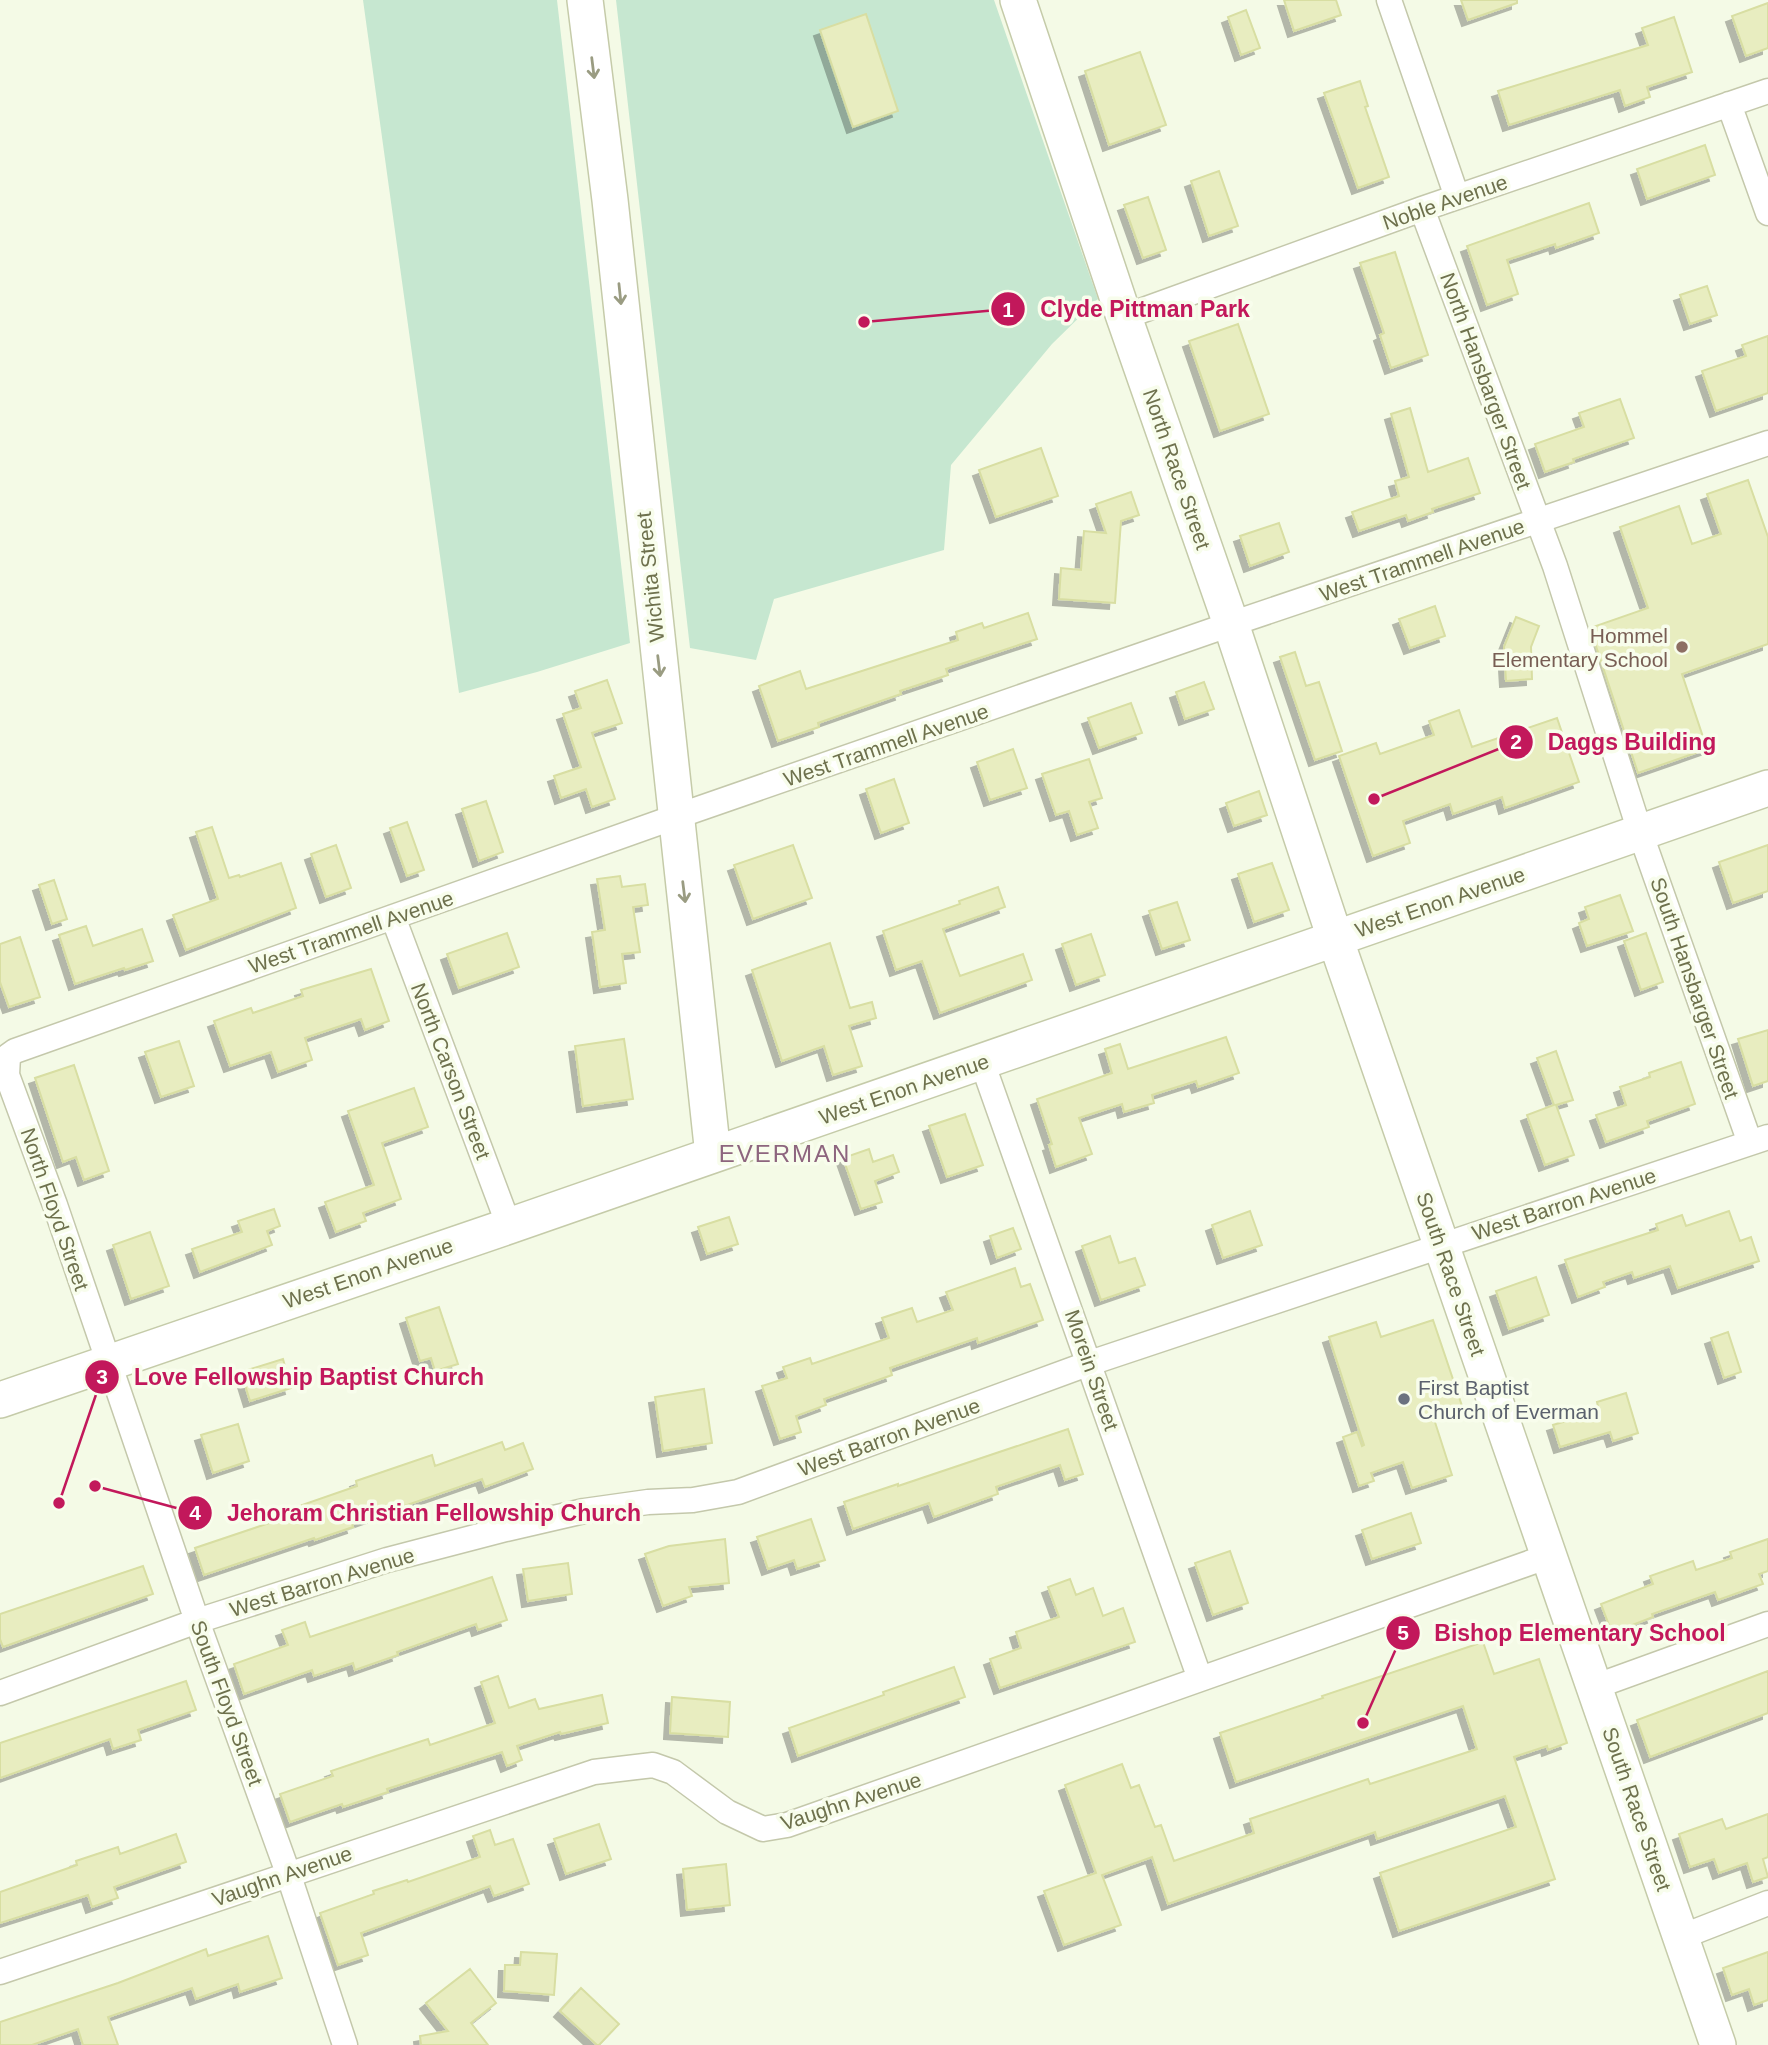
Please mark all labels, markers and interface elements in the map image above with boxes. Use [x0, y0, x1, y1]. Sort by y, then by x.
one-way arrow [587, 56, 600, 79]
street label: Noble Avenue [1380, 170, 1510, 234]
street label: North Hansbarger Street [1436, 270, 1536, 493]
one-way arrow [613, 282, 626, 305]
callout: Clyde Pittman Park [991, 287, 1263, 331]
text: Clyde Pittman Park [1040, 296, 1250, 322]
text: 1 [1002, 298, 1014, 321]
street label: North Race Street [1139, 386, 1215, 552]
street label: Wichita Street [632, 511, 668, 643]
street label: West Trammell Avenue [1317, 514, 1527, 606]
place label: Hommel Elementary School [1492, 624, 1668, 671]
marker: Hommel Elementary School [1674, 639, 1690, 655]
one-way arrow [653, 654, 666, 677]
street label: West Trammell Avenue [781, 699, 991, 791]
callout: Daggs Building [1499, 720, 1730, 764]
text: Daggs Building [1548, 729, 1716, 755]
text: 2 [1510, 730, 1522, 753]
street label: West Enon Avenue [1352, 862, 1528, 942]
street label: South Hansbarger Street [1646, 874, 1744, 1102]
one-way arrow [678, 880, 691, 903]
street label: West Trammell Avenue [246, 886, 456, 978]
street label: North Carson Street [407, 980, 495, 1162]
street label: West Enon Avenue [816, 1049, 992, 1129]
street label: North Floyd Street [16, 1125, 94, 1293]
district label: EVERMAN [719, 1140, 851, 1167]
street label: West Barron Avenue [1469, 1163, 1659, 1245]
street label: South Race Street [1412, 1189, 1490, 1359]
street label: West Enon Avenue [280, 1233, 456, 1313]
street label: Morein Street [1061, 1307, 1123, 1433]
callout: Love Fellowship Baptist Church [85, 1355, 498, 1399]
text: Love Fellowship Baptist Church [134, 1364, 484, 1390]
text: 3 [96, 1365, 108, 1388]
place label: First Baptist Church of Everman [1418, 1376, 1599, 1423]
marker: First Baptist Church of Everman [1396, 1391, 1412, 1407]
street label: West Barron Avenue [795, 1393, 983, 1481]
callout: Jehoram Christian Fellowship Church [178, 1491, 655, 1535]
text: Jehoram Christian Fellowship Church [227, 1500, 641, 1526]
text: 4 [189, 1501, 201, 1524]
street label: West Barron Avenue [227, 1543, 417, 1621]
callout: Bishop Elementary School [1385, 1611, 1740, 1655]
street label: South Floyd Street [186, 1617, 268, 1789]
text: Bishop Elementary School [1434, 1620, 1726, 1646]
text: 5 [1397, 1621, 1409, 1644]
street label: South Race Street [1598, 1724, 1676, 1894]
street label: Vaughn Avenue [778, 1767, 924, 1835]
street label: Vaughn Avenue [209, 1841, 355, 1911]

